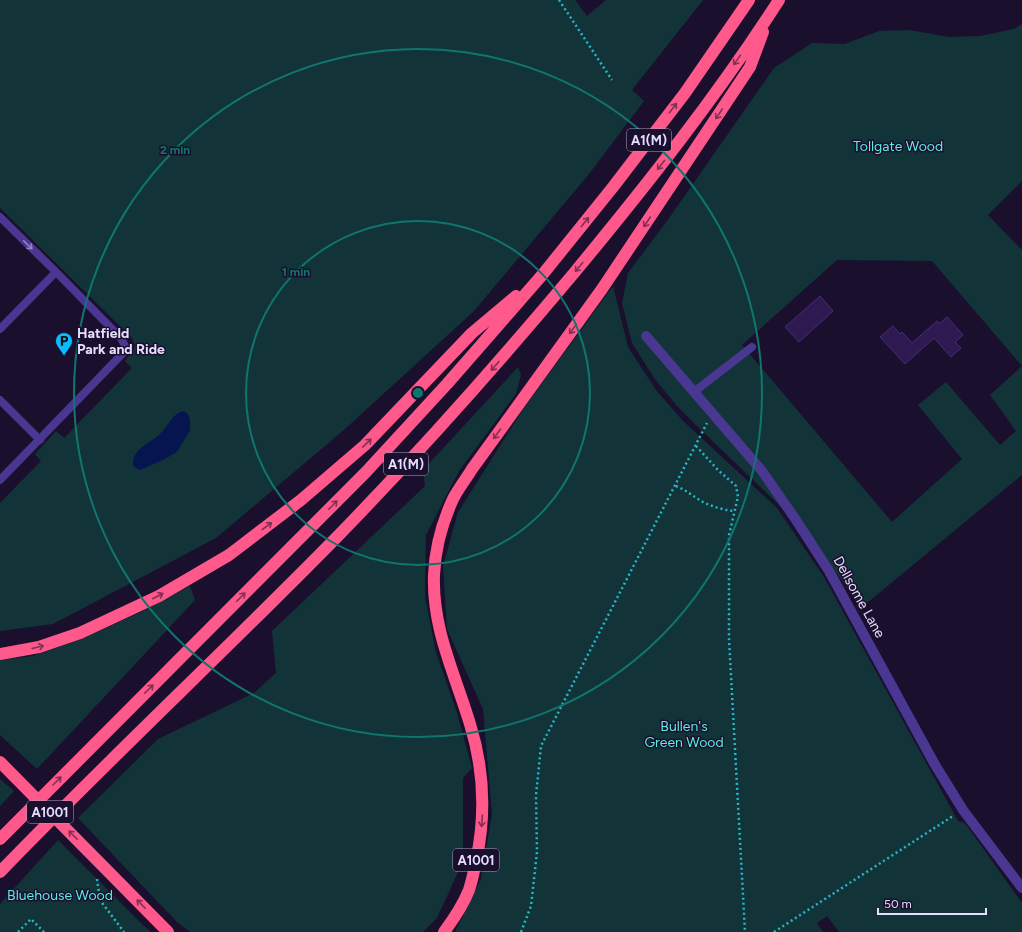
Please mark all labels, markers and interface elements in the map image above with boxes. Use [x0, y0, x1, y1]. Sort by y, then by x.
one-way arrow [733, 55, 742, 66]
one-way arrow [669, 103, 677, 114]
one-way arrow [715, 108, 723, 119]
road number: A1(M) [627, 129, 671, 151]
park label: Tollgate Wood [853, 138, 943, 155]
text: 2 min [160, 143, 190, 157]
one-way arrow [656, 160, 665, 171]
one-way arrow [643, 216, 651, 227]
one-way arrow [581, 217, 589, 228]
one-way arrow [23, 240, 33, 250]
one-way arrow [575, 261, 584, 272]
text: 1 min [282, 265, 310, 279]
one-way arrow [569, 323, 577, 334]
place label: Hatfield Park and Ride [77, 325, 165, 358]
parking icon: Hatfield Park and Ride [54, 331, 74, 356]
one-way arrow [491, 360, 500, 371]
centre of rings [411, 386, 425, 400]
one-way arrow [493, 428, 501, 439]
one-way arrow [362, 438, 372, 448]
road number: A1(M) [384, 453, 428, 475]
one-way arrow [328, 500, 338, 510]
one-way arrow [261, 522, 272, 530]
street label: Dellsome Lane [830, 553, 889, 641]
one-way arrow [152, 592, 164, 600]
one-way arrow [236, 592, 246, 602]
one-way arrow [31, 642, 44, 650]
one-way arrow [144, 684, 154, 694]
park label: Bullen's Green Wood [644, 718, 724, 751]
one-way arrow [52, 776, 62, 786]
road number: A1001 [27, 801, 73, 823]
one-way arrow [478, 814, 485, 827]
one-way arrow [68, 830, 78, 840]
road number: A1001 [453, 849, 499, 871]
park label: Bluehouse Wood [7, 887, 113, 904]
scale bar [878, 890, 986, 916]
text: 50 m [884, 897, 912, 911]
one-way arrow [136, 899, 146, 909]

